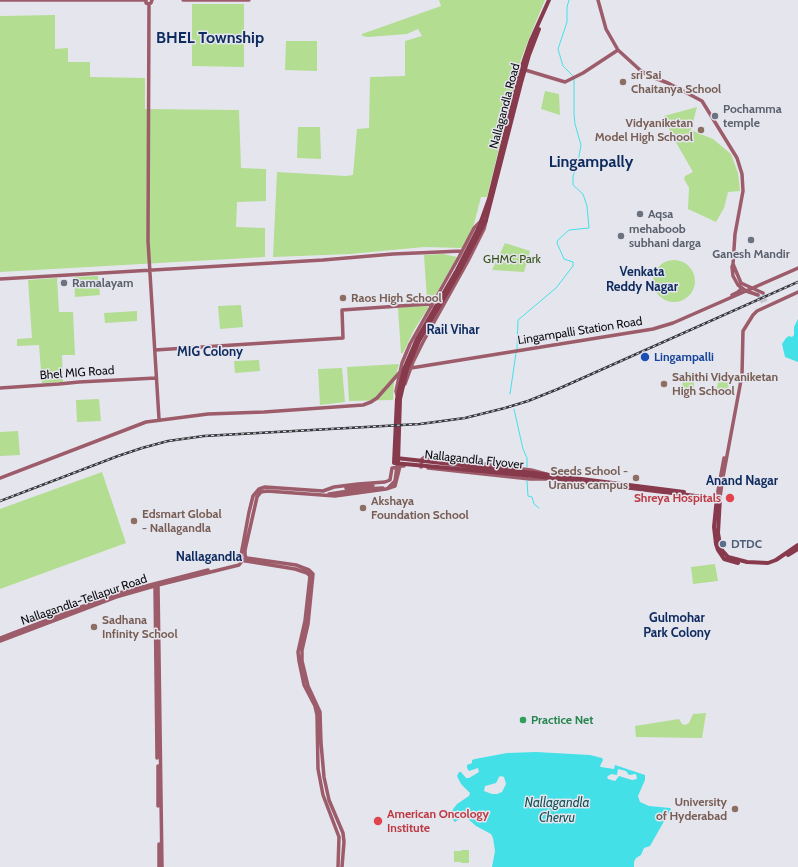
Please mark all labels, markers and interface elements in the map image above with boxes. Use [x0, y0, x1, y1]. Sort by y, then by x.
district label: BHEL Township [156, 28, 264, 48]
street label: Nallagandla Road [487, 62, 523, 150]
place label: sri Sai Chaitanya School [631, 68, 721, 96]
marker: sri Sai Chaitanya School [618, 77, 628, 87]
place label: Pochamma temple [723, 102, 782, 130]
marker: Pochamma temple [710, 111, 720, 121]
place label: Vidyaniketan Model High School [595, 116, 693, 144]
marker: Vidyaniketan Model High School [696, 125, 706, 135]
district label: Lingampally [549, 152, 633, 172]
place label: Aqsa [648, 207, 673, 221]
marker: Aqsa [635, 209, 645, 219]
place label: mehaboob subhani darga [629, 222, 701, 250]
marker: mehaboob subhani darga [616, 231, 626, 241]
marker: Ganesh Mandir [746, 235, 756, 245]
place label: Ganesh Mandir [712, 247, 790, 261]
park label: GHMC Park [483, 252, 541, 266]
district label: Venkata Reddy Nagar [606, 264, 678, 295]
place label: Ramalayam [72, 276, 133, 290]
marker: Ramalayam [59, 278, 69, 288]
place label: Raos High School [351, 291, 442, 305]
marker: Raos High School [338, 293, 348, 303]
street label: Lingampalli Station Road [517, 314, 643, 348]
district label: Rail Vihar [426, 322, 480, 338]
district label: MIG Colony [177, 344, 243, 360]
place label: Lingampalli [654, 350, 714, 364]
marker: Lingampalli [639, 351, 651, 363]
street label: Bhel MIG Road [39, 363, 115, 383]
place label: Sahithi Vidyaniketan High School [672, 370, 778, 398]
marker: Sahithi Vidyaniketan High School [659, 379, 669, 389]
street label: Nallagandla Flyover [424, 448, 524, 472]
place label: Seeds School - Uranus campus [548, 464, 628, 492]
marker: Seeds School - Uranus campus [631, 473, 641, 483]
district label: Anand Nagar [706, 473, 778, 489]
place label: Shreya Hospitals [634, 491, 721, 505]
marker: Shreya Hospitals [724, 492, 736, 504]
place label: Akshaya Foundation School [371, 494, 469, 522]
marker: Akshaya Foundation School [358, 503, 368, 513]
place label: Edsmart Global - Nallagandla [142, 507, 222, 535]
marker: Edsmart Global - Nallagandla [129, 516, 139, 526]
place label: DTDC [731, 537, 762, 551]
marker: DTDC [718, 539, 728, 549]
district label: Nallagandla [176, 549, 242, 565]
street label: Nallagandla-Tellapur Road [19, 572, 149, 628]
district label: Gulmohar Park Colony [643, 610, 711, 641]
place label: Sadhana Infinity School [102, 613, 178, 641]
marker: Sadhana Infinity School [89, 622, 99, 632]
place label: Practice Net [531, 713, 593, 727]
marker: Practice Net [518, 715, 528, 725]
water label: Nallagandla Chervu [525, 795, 589, 826]
place label: University of Hyderabad [656, 795, 727, 823]
marker: University of Hyderabad [730, 804, 740, 814]
place label: American Oncology Institute [387, 807, 489, 835]
marker: American Oncology Institute [372, 815, 384, 827]

